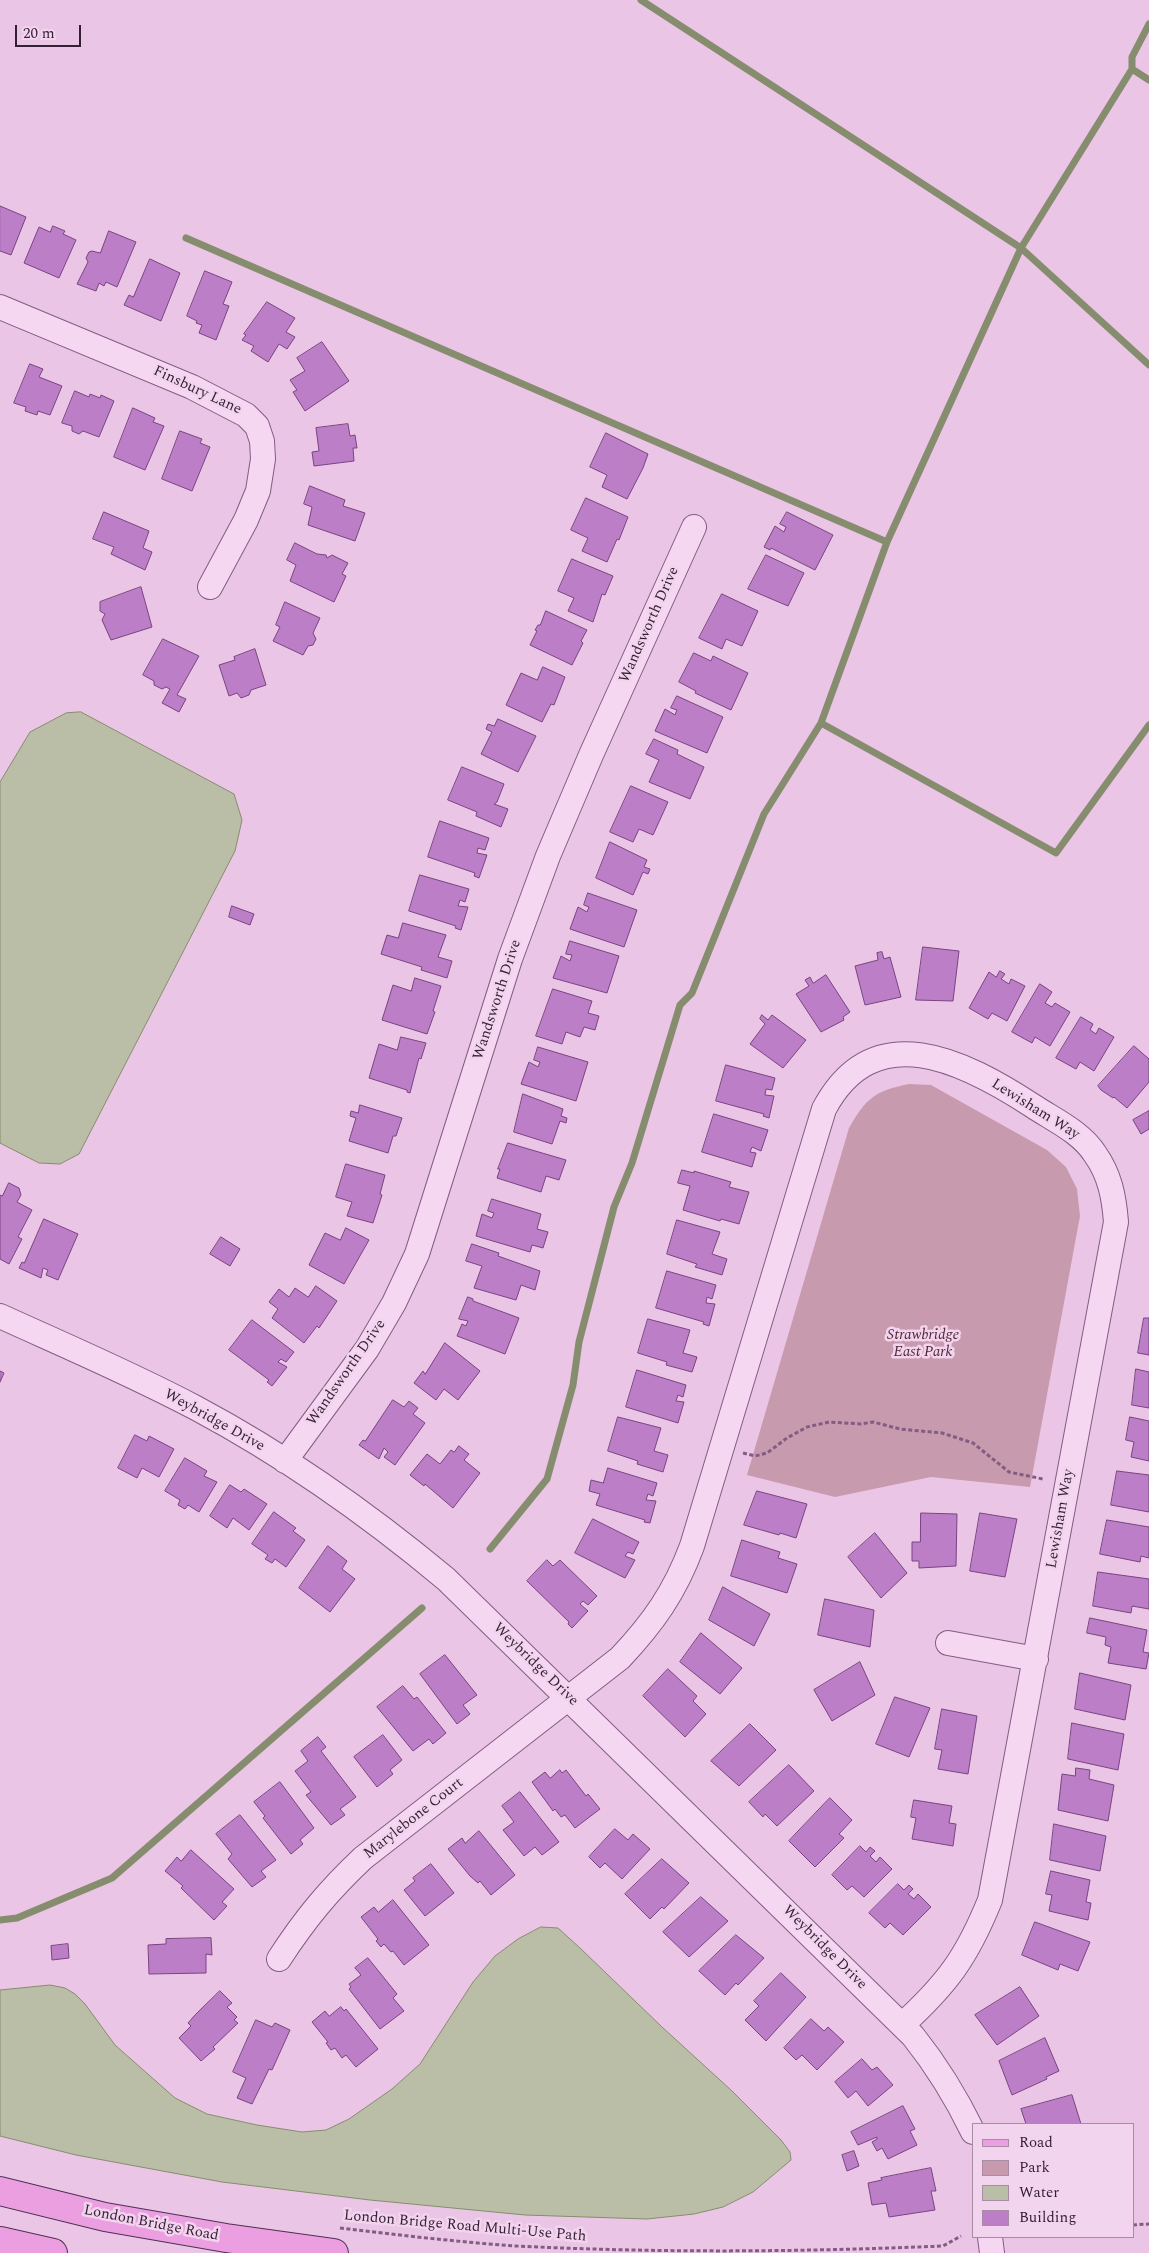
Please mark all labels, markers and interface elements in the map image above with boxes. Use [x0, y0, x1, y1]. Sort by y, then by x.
scale bar [18, 15, 84, 47]
text: 20 m [23, 22, 55, 45]
street label: Finsbury Lane [150, 363, 244, 419]
street label: Wandsworth Drive [616, 564, 684, 686]
street label: Wandsworth Drive [470, 938, 526, 1062]
street label: Lewisham Way [988, 1076, 1082, 1144]
street label: Wandsworth Drive [304, 1317, 390, 1429]
park label: Strawbridge East Park [887, 1327, 959, 1362]
street label: Weybridge Drive [161, 1386, 267, 1456]
street label: Lewisham Way [1043, 1468, 1079, 1570]
street label: Weybridge Drive [488, 1620, 582, 1710]
street label: Marylebone Court [361, 1774, 467, 1864]
street label: Weybridge Drive [778, 1902, 870, 1994]
legend [972, 2123, 1134, 2238]
text: Road [1019, 2131, 1053, 2154]
text: Park [1019, 2156, 1050, 2179]
text: Water [1019, 2181, 1059, 2204]
street label: London Bridge Road [82, 2202, 220, 2246]
text: Building [1019, 2206, 1076, 2229]
street label: London Bridge Road Multi-Use Path [343, 2207, 587, 2247]

